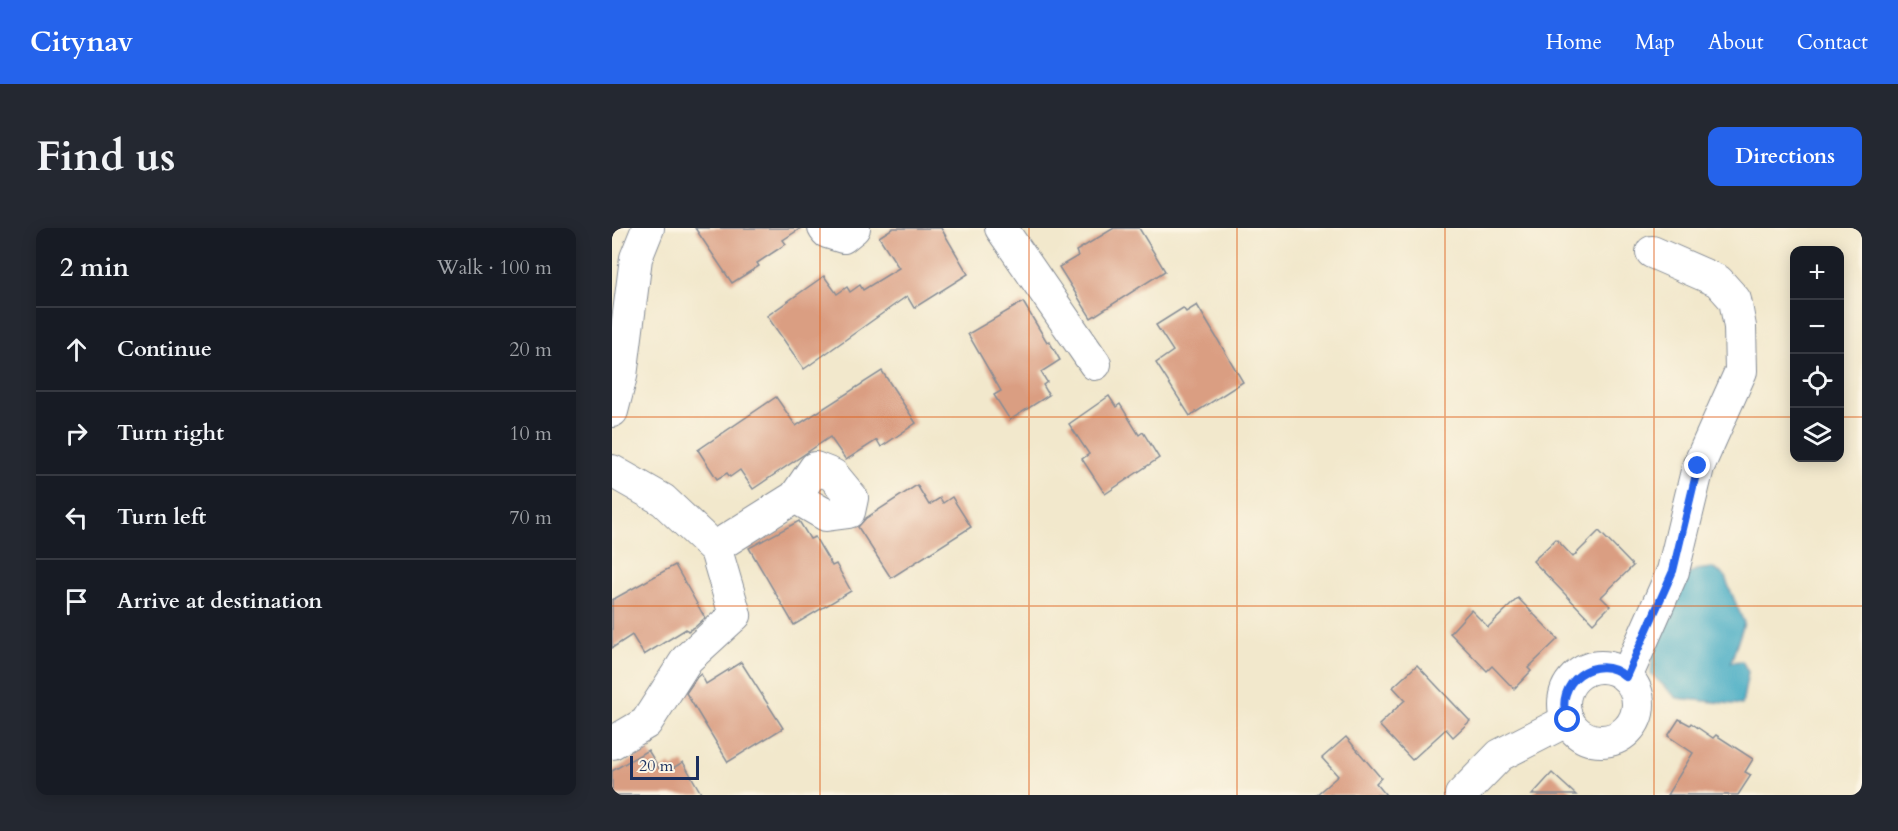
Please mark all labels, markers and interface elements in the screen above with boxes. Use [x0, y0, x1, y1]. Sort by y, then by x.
text: Citynav [30, 23, 133, 61]
text: Home [1546, 28, 1602, 57]
text: Map [1635, 28, 1675, 57]
text: About [1708, 28, 1764, 57]
text: Contact [1797, 28, 1868, 57]
button: Directions [1708, 127, 1862, 186]
text: Find us [36, 128, 176, 185]
map controls [1790, 246, 1844, 462]
button: + [1790, 246, 1844, 300]
text: 2 min [60, 250, 129, 285]
text: Walk · 100 m [437, 254, 552, 281]
button: − [1790, 300, 1844, 354]
icon: ahead [60, 333, 93, 366]
text: Continue [117, 334, 212, 364]
text: 20 m [509, 336, 552, 363]
button: locate [1790, 354, 1844, 408]
button: layers [1790, 408, 1844, 462]
icon: right [60, 417, 93, 450]
text: Turn right [117, 418, 224, 448]
text: 10 m [509, 420, 552, 447]
route end [1684, 452, 1710, 478]
icon: left [60, 501, 93, 534]
text: Turn left [117, 502, 206, 532]
text: 70 m [509, 504, 552, 531]
icon: arrive [60, 585, 93, 618]
text: Arrive at destination [117, 586, 322, 616]
route start [1554, 706, 1580, 732]
scale bar [630, 753, 699, 780]
text: 20 m [639, 755, 673, 777]

